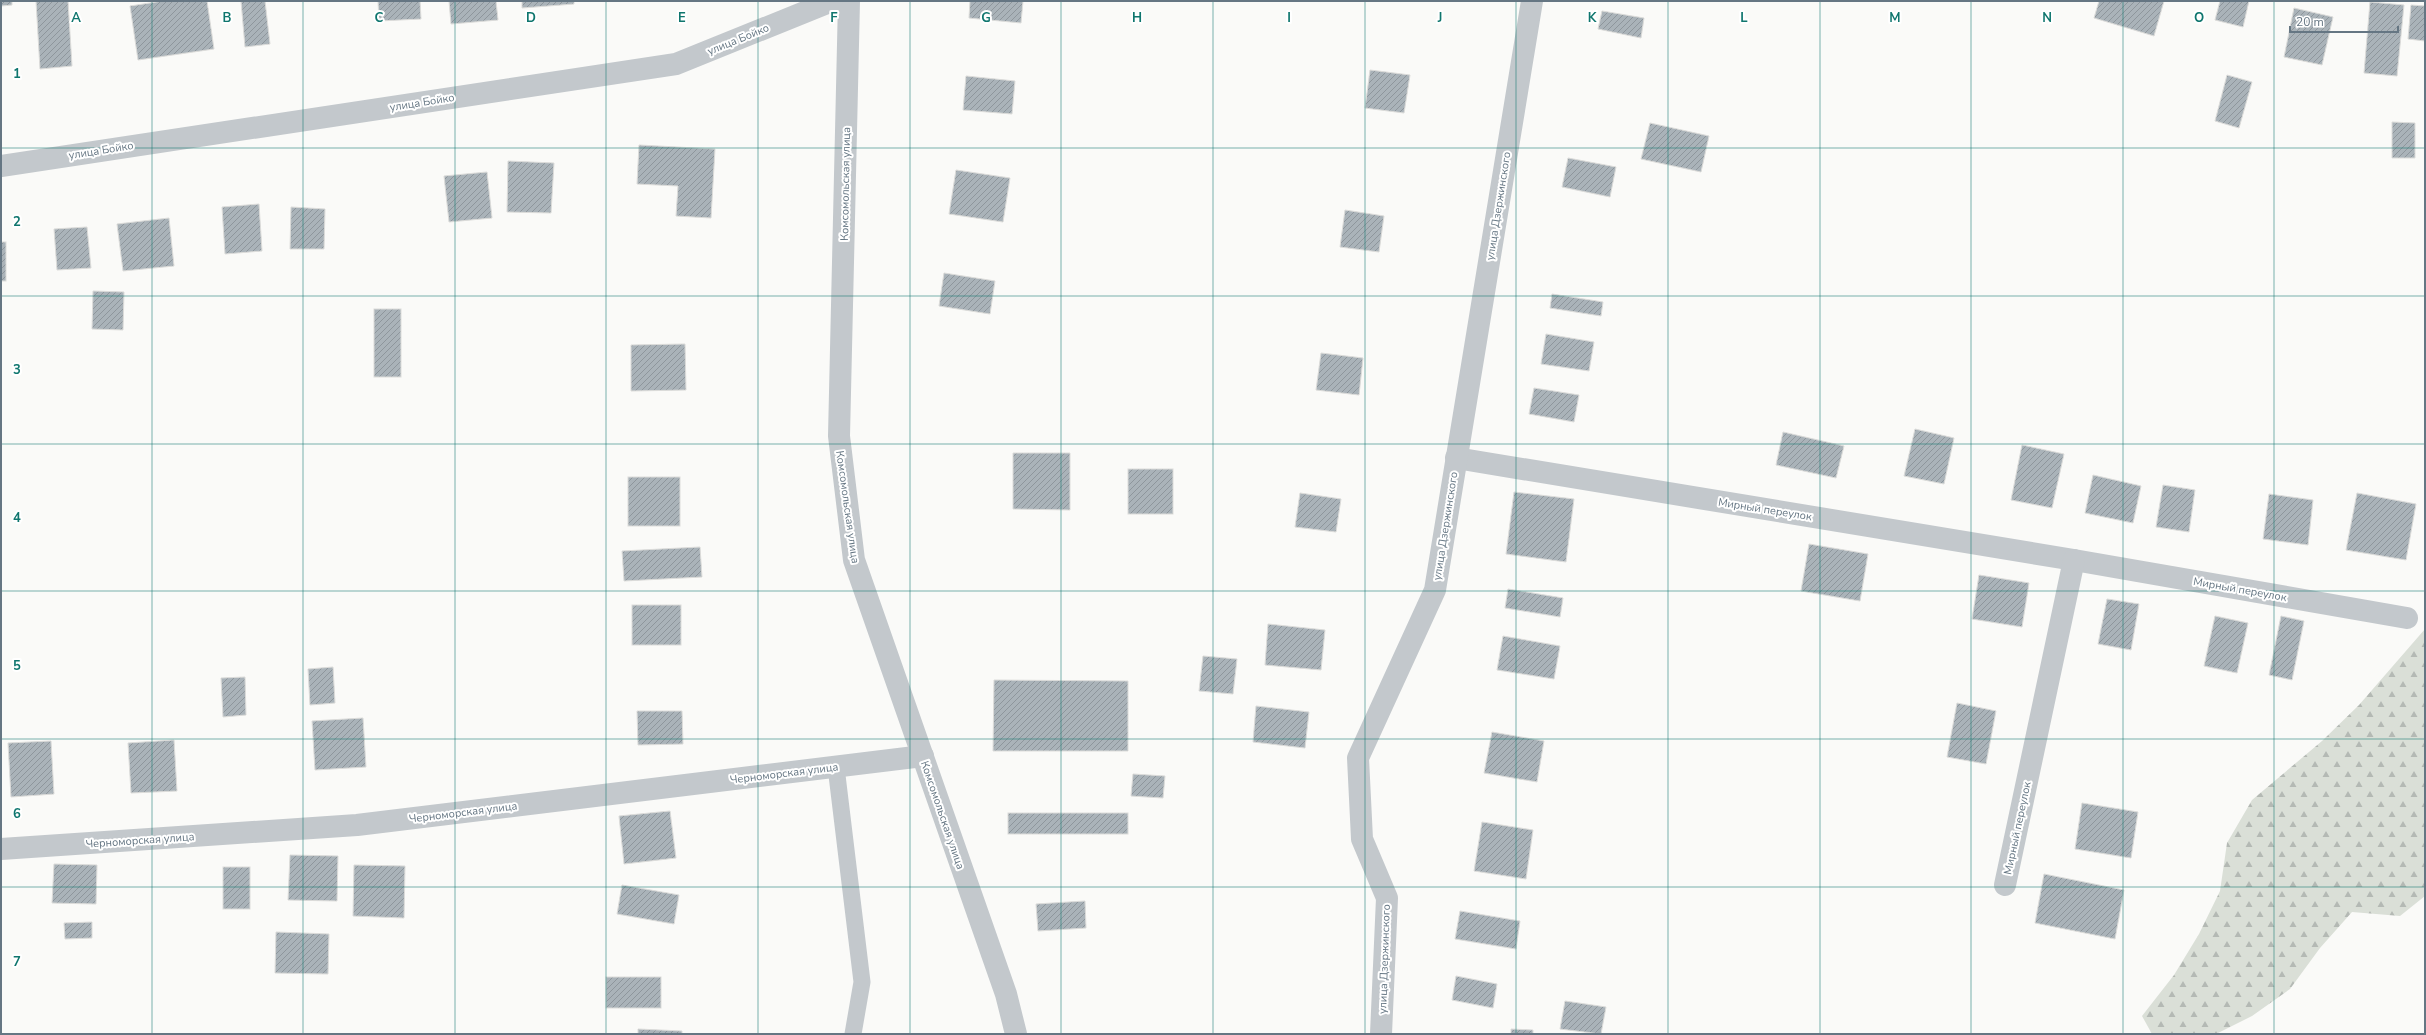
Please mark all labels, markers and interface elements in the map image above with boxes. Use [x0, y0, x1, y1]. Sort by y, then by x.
scale bar [2290, 8, 2398, 34]
text: A [71, 9, 81, 27]
text: B [223, 9, 232, 27]
text: C [375, 9, 384, 27]
text: D [526, 9, 536, 27]
text: E [678, 9, 686, 27]
text: F [830, 9, 838, 27]
text: G [981, 9, 991, 27]
text: H [1132, 9, 1142, 27]
text: I [1287, 9, 1291, 27]
text: J [1437, 9, 1442, 27]
text: K [1588, 9, 1597, 27]
text: L [1740, 9, 1748, 27]
text: M [1889, 9, 1901, 27]
text: N [2042, 9, 2052, 27]
text: O [2194, 9, 2204, 27]
text: 20 m [2296, 14, 2324, 30]
street label: улица Бойко [705, 20, 771, 59]
text: 1 [13, 65, 21, 83]
street label: улица Бойко [389, 90, 456, 115]
street label: Комсомольская улица [837, 127, 854, 241]
street label: улица Бойко [68, 138, 135, 163]
street label: улица Дзержинского [1483, 151, 1514, 261]
text: 2 [13, 213, 21, 231]
text: 3 [13, 361, 21, 379]
street label: Комсомольская улица [832, 450, 863, 565]
street label: улица Дзержинского [1430, 471, 1461, 581]
street label: Мирный переулок [1717, 495, 1813, 524]
text: 4 [13, 509, 21, 527]
street label: Мирный переулок [2192, 574, 2288, 605]
text: 5 [13, 657, 21, 675]
street label: Черноморская улица [729, 759, 839, 788]
street label: Комсомольская улица [917, 759, 968, 871]
street label: Мирный переулок [2000, 780, 2035, 876]
street label: Черноморская улица [408, 798, 518, 827]
text: 6 [13, 805, 21, 823]
street label: Черноморская улица [85, 829, 195, 852]
street label: улица Дзержинского [1375, 904, 1394, 1014]
text: 7 [13, 953, 21, 971]

